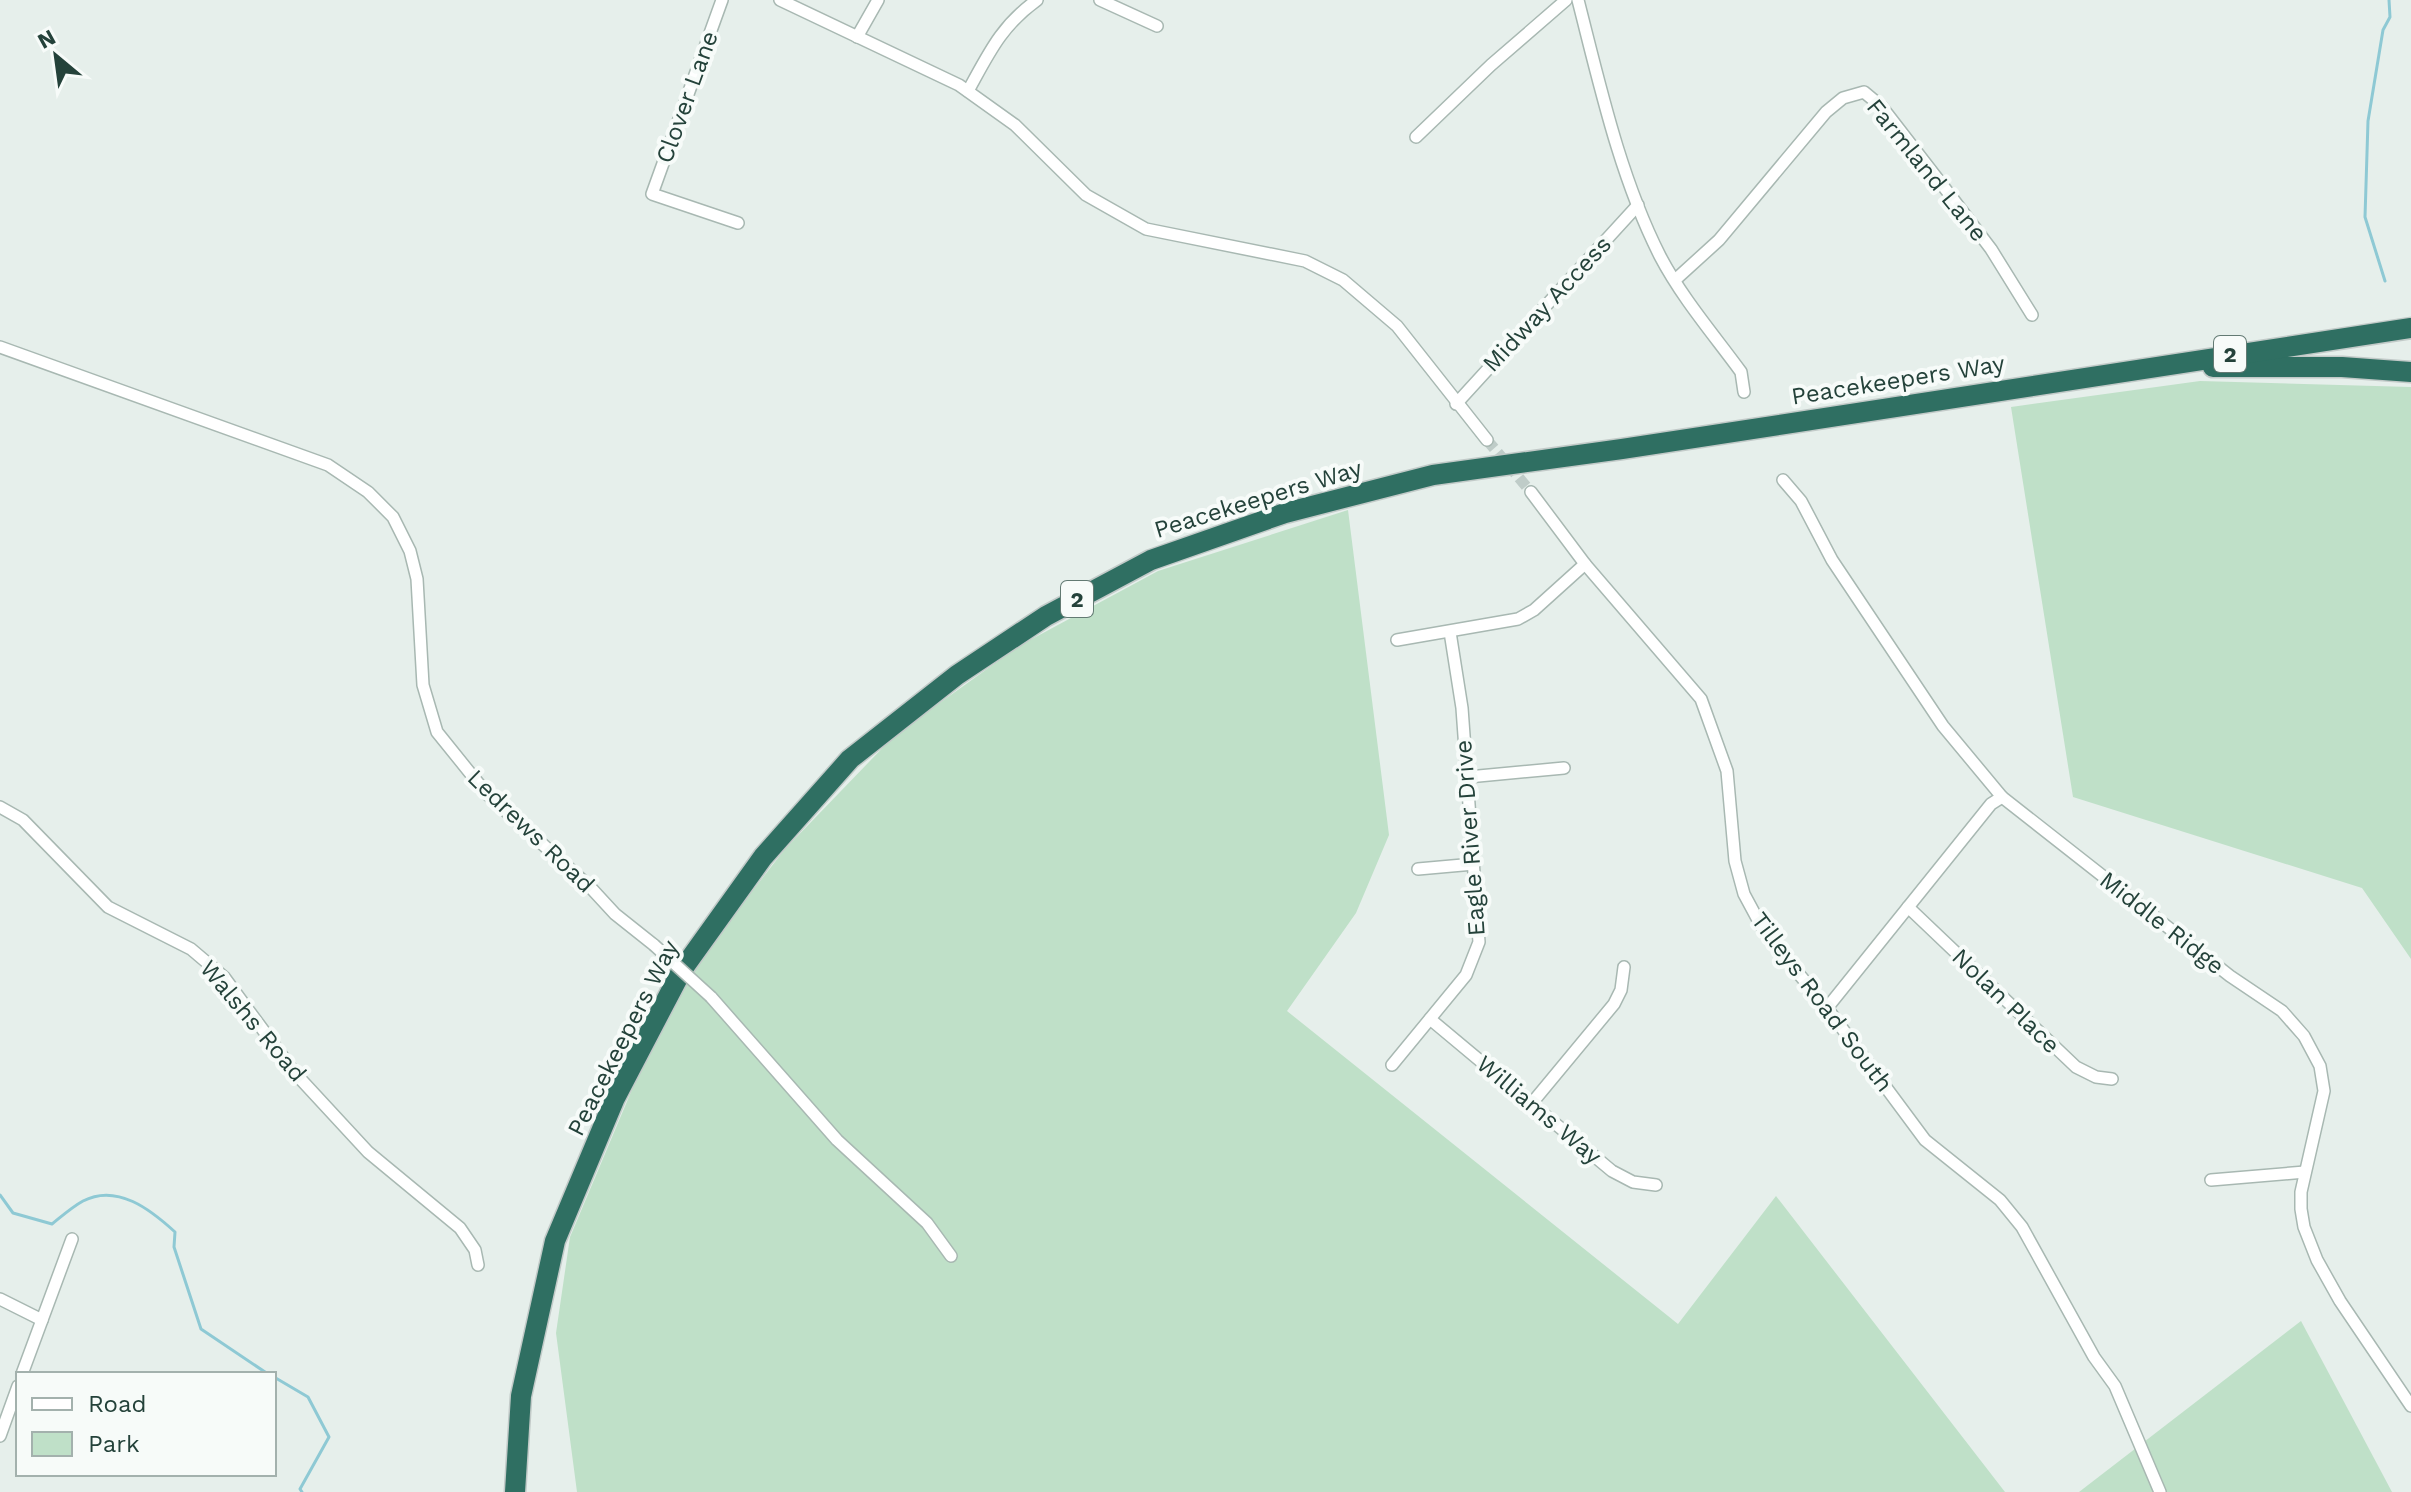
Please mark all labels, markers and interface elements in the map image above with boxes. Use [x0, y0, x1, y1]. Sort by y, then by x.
north arrow [16, 16, 96, 96]
text: N [33, 24, 60, 54]
street label: Clover Lane [650, 27, 724, 167]
street label: Farmland Lane [1861, 93, 1993, 247]
street label: Midway Access [1477, 230, 1617, 378]
road number: 2 [2214, 336, 2246, 372]
street label: Peacekeepers Way [1789, 349, 2007, 411]
street label: Peacekeepers Way [1151, 454, 1366, 544]
road number: 2 [1061, 581, 1093, 617]
street label: Eagle River Drive [1449, 739, 1491, 937]
street label: Ledrews Road [462, 764, 600, 898]
street label: Middle Ridge [2094, 866, 2230, 980]
street label: Tilleys Road South [1745, 907, 1899, 1097]
street label: Peacekeepers Way [562, 935, 685, 1141]
street label: Nolan Place [1946, 943, 2066, 1059]
street label: Walshs Road [194, 955, 312, 1087]
street label: Williams Way [1471, 1050, 1608, 1171]
legend [16, 1372, 276, 1476]
text: Road [88, 1390, 147, 1418]
text: Park [88, 1430, 140, 1458]

